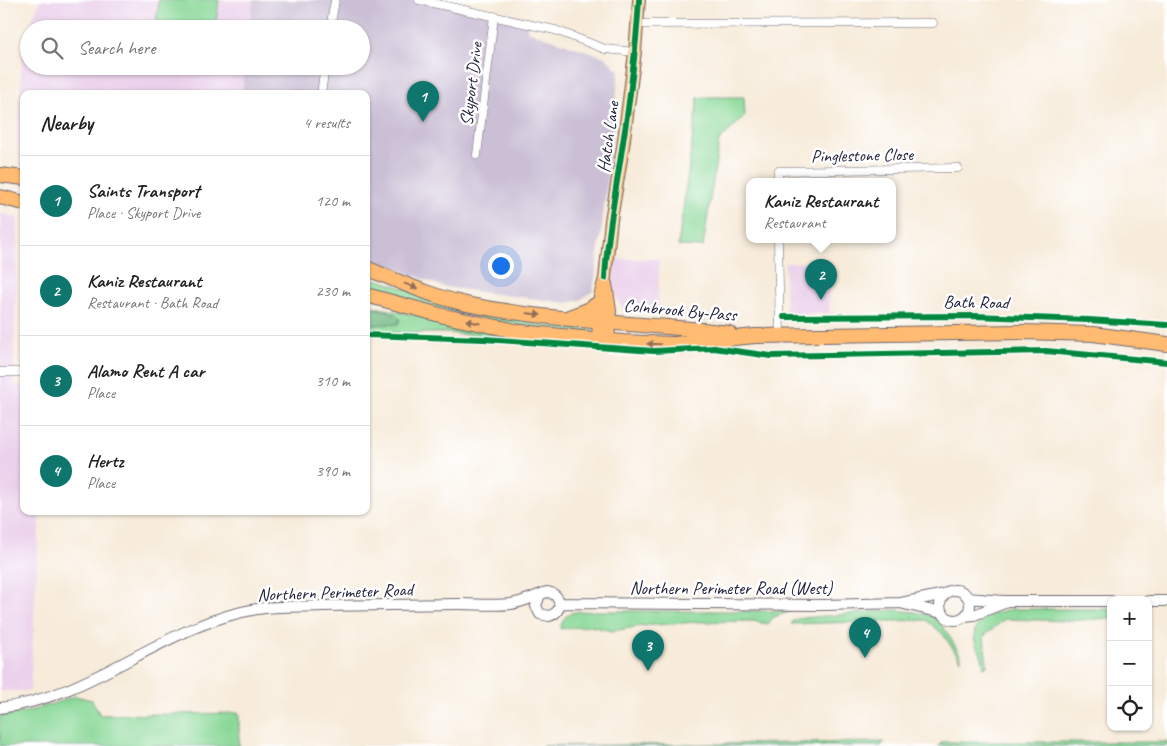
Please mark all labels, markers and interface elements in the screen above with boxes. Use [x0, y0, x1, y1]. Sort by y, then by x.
search box [20, 20, 370, 75]
icon: search [38, 34, 66, 62]
text: Search here [78, 36, 155, 60]
street label: Skyport Drive [455, 40, 487, 127]
pin: 1 [407, 81, 439, 122]
street label: Hatch Lane [592, 99, 624, 174]
text: Nearby [40, 110, 93, 136]
text: 4 results [303, 113, 350, 133]
street label: Pinglestone Close [811, 143, 914, 167]
popup [746, 178, 896, 243]
text: Saints Transport [87, 179, 200, 203]
text: Kaniz Restaurant [764, 189, 878, 213]
text: 1 [52, 191, 60, 211]
text: 120 m [316, 191, 350, 211]
text: Place · Skyport Drive [87, 203, 200, 223]
text: Restaurant [764, 213, 826, 233]
your location [488, 253, 514, 279]
pin: 2 [805, 259, 837, 300]
text: Kaniz Restaurant [87, 269, 201, 293]
text: 2 [52, 281, 60, 301]
text: 230 m [316, 281, 350, 301]
one-way arrow [404, 283, 419, 290]
street label: Bath Road [943, 290, 1012, 314]
text: Restaurant · Bath Road [87, 293, 218, 313]
street label: Colnbrook By-Pass [623, 294, 739, 326]
one-way arrow [526, 310, 542, 318]
one-way arrow [466, 318, 481, 326]
one-way arrow [645, 340, 661, 348]
text: Alamo Rent A car [87, 359, 204, 383]
text: 3 [52, 371, 60, 391]
text: 310 m [316, 371, 350, 391]
text: Place [87, 383, 115, 403]
text: Hertz [87, 449, 123, 473]
text: 4 [52, 461, 60, 481]
text: 390 m [316, 461, 350, 481]
text: Place [87, 473, 115, 493]
street label: Northern Perimeter Road (West) [630, 577, 833, 599]
street label: Northern Perimeter Road [257, 578, 416, 606]
map controls [1107, 596, 1152, 731]
button: + [1107, 596, 1152, 641]
pin: 4 [849, 617, 881, 658]
pin: 3 [632, 630, 664, 671]
button: − [1107, 641, 1152, 686]
button: locate [1107, 686, 1152, 731]

